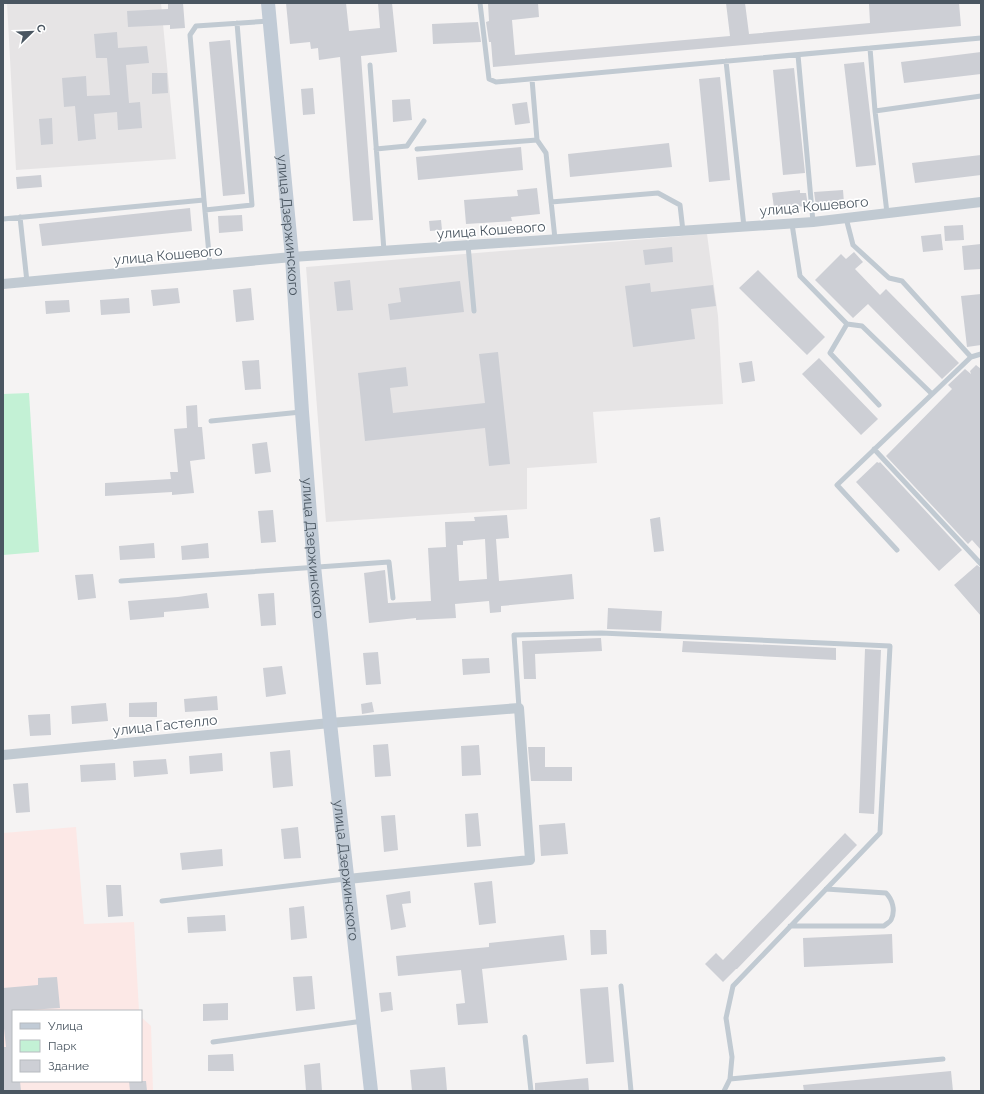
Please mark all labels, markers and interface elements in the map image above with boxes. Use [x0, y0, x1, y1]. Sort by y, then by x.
north arrow [12, 12, 52, 52]
text: С [33, 22, 48, 35]
street label: улица Дзержинского [274, 154, 302, 296]
street label: улица Кошевого [759, 193, 869, 219]
street label: улица Кошевого [436, 218, 546, 242]
street label: улица Кошевого [113, 242, 223, 268]
street label: улица Дзержинского [299, 477, 327, 619]
street label: улица Гастелло [112, 712, 218, 738]
street label: улица Дзержинского [331, 799, 362, 942]
legend [12, 1010, 142, 1082]
text: Улица [48, 1019, 83, 1033]
text: Парк [48, 1039, 77, 1053]
text: Здание [48, 1059, 89, 1073]

